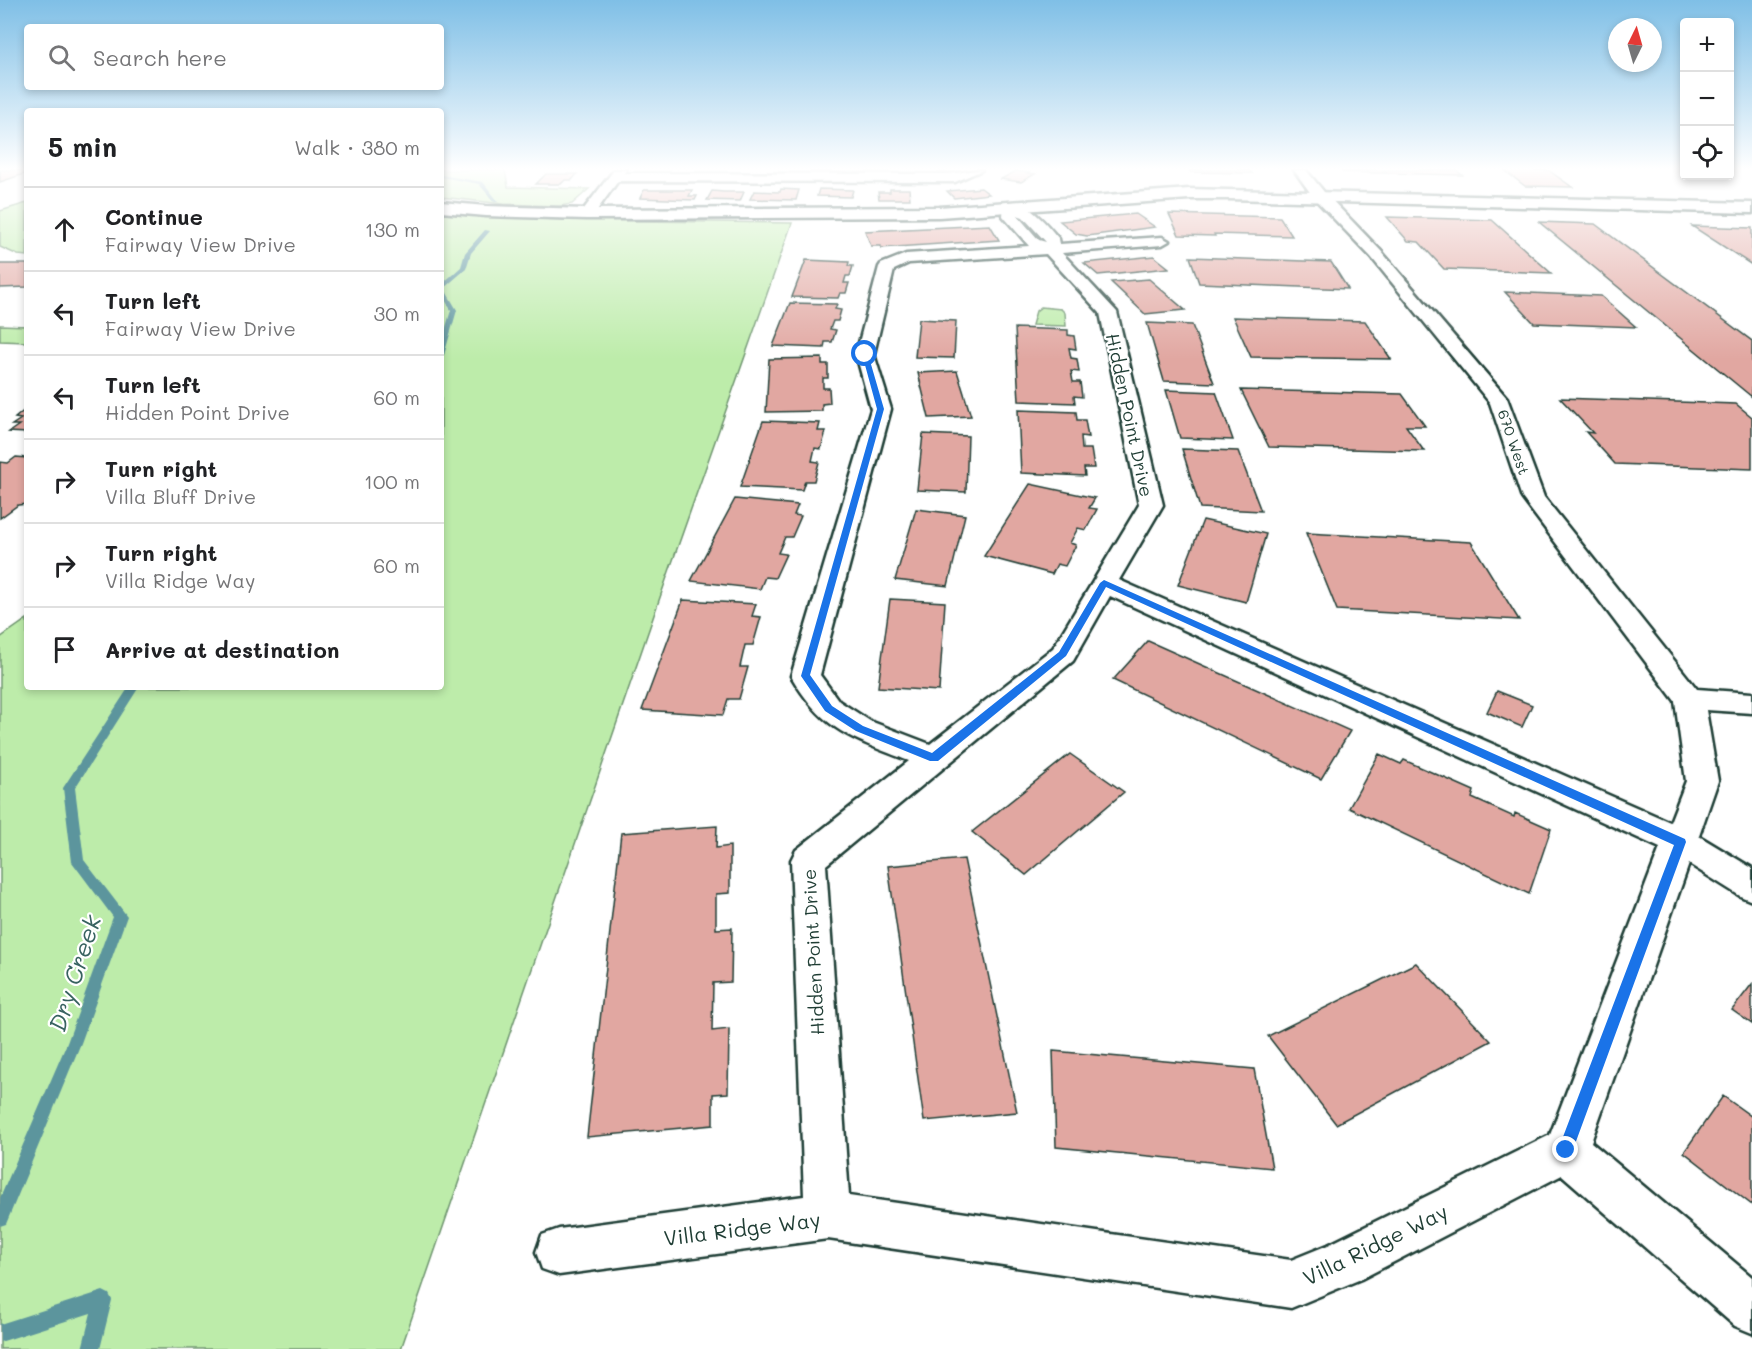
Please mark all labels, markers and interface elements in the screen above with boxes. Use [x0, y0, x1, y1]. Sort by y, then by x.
north arrow [1608, 18, 1662, 72]
map controls [1680, 18, 1734, 180]
button: + [1680, 18, 1734, 72]
search box [24, 24, 444, 90]
icon: search [45, 41, 78, 74]
text: Search here [93, 43, 227, 72]
button: − [1680, 72, 1734, 126]
button: locate [1680, 126, 1734, 180]
text: 5 min [48, 130, 117, 164]
text: Walk · 380 m [294, 134, 420, 160]
text: Continue [105, 202, 203, 231]
icon: ahead [48, 213, 81, 246]
text: 130 m [365, 216, 420, 242]
text: Fairway View Drive [105, 231, 296, 257]
text: Turn left [105, 286, 201, 315]
icon: left [48, 297, 81, 330]
text: 30 m [374, 300, 420, 326]
text: Fairway View Drive [105, 315, 296, 341]
street label: Hidden Point Drive [1101, 331, 1159, 499]
route start [851, 340, 877, 366]
text: Turn left [105, 370, 201, 399]
icon: left [48, 381, 81, 414]
text: 60 m [373, 384, 420, 410]
text: Hidden Point Drive [105, 399, 290, 425]
street label: 670 West [1494, 407, 1534, 477]
text: Turn right [105, 454, 217, 483]
icon: right [48, 465, 81, 498]
text: 100 m [364, 468, 420, 494]
text: Villa Bluff Drive [105, 483, 256, 509]
text: Turn right [105, 538, 217, 567]
icon: right [48, 549, 81, 582]
text: 60 m [373, 552, 420, 578]
text: Villa Ridge Way [105, 567, 255, 593]
icon: arrive [48, 633, 81, 666]
text: Arrive at destination [105, 635, 340, 664]
street label: Hidden Point Drive [797, 868, 829, 1036]
water label: Dry Creek [41, 910, 108, 1035]
route end [1552, 1136, 1578, 1162]
street label: Villa Ridge Way [1298, 1197, 1452, 1291]
street label: Villa Ridge Way [662, 1205, 822, 1251]

